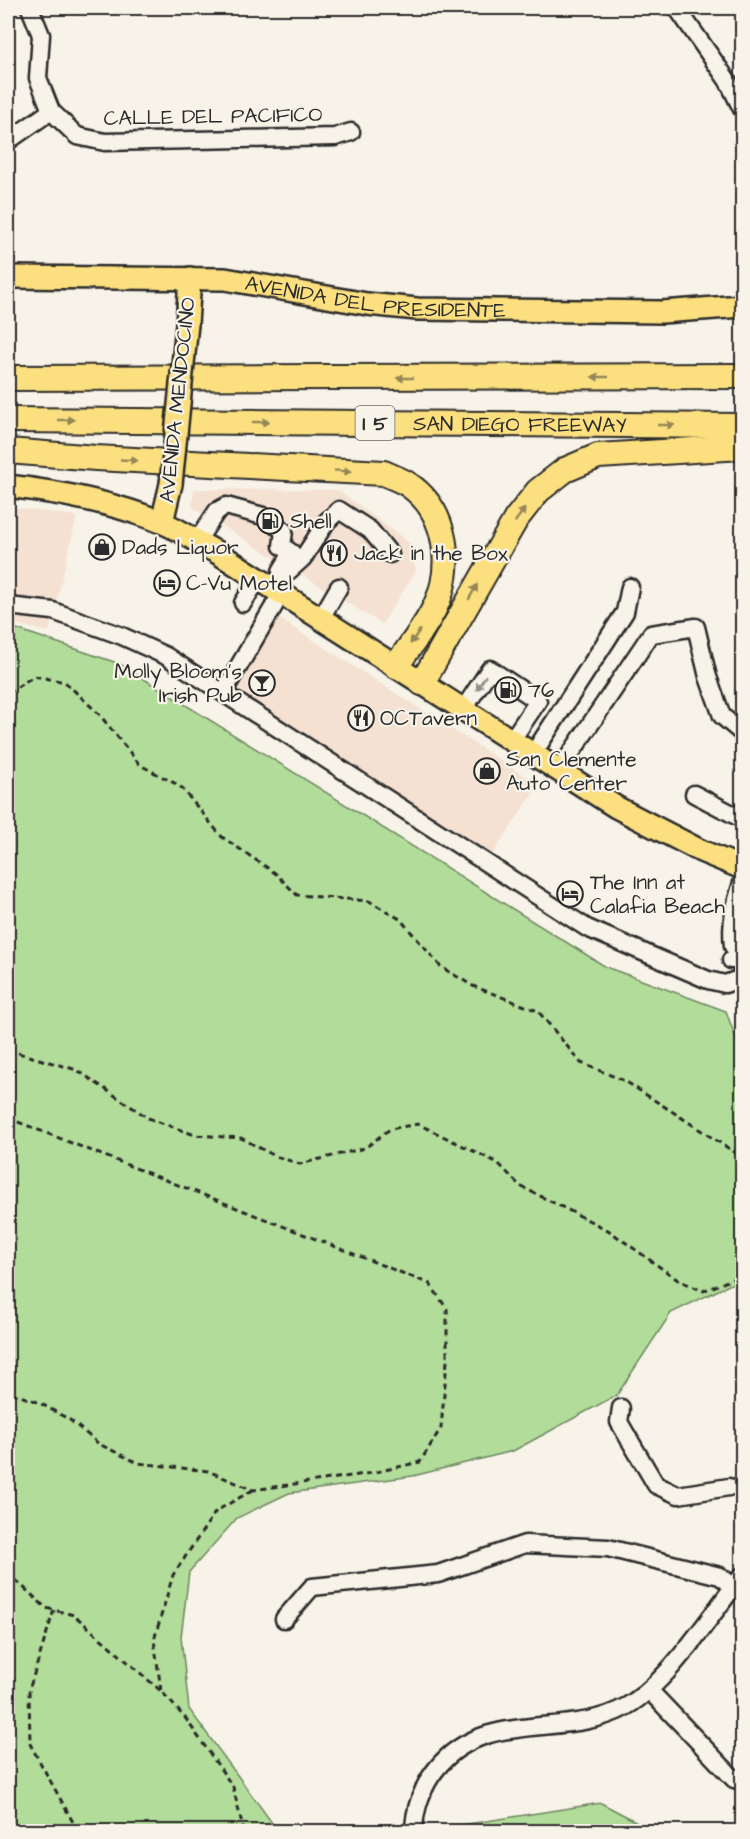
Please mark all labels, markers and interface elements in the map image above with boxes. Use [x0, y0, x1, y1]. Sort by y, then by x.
street label: CALLE DEL PACIFICO [103, 100, 323, 133]
street label: AVENIDA DEL PRESIDENTE [243, 269, 506, 325]
street label: AVENIDA MENDOCINO [152, 296, 203, 504]
one-way arrow [591, 372, 610, 382]
one-way arrow [396, 373, 415, 382]
road number: I 5 [356, 406, 394, 440]
street label: SAN DIEGO FREEWAY [413, 409, 627, 440]
one-way arrow [56, 415, 75, 425]
one-way arrow [251, 417, 270, 427]
one-way arrow [656, 420, 675, 430]
one-way arrow [119, 455, 138, 464]
one-way arrow [333, 467, 352, 476]
fuel station icon: Shell [255, 506, 285, 536]
place label: Shell [290, 507, 332, 536]
one-way arrow [514, 508, 526, 524]
shop icon: Dads Liquor [87, 532, 117, 562]
place label: Dads Liquor [122, 533, 239, 562]
restaurant icon: Jack in the Box [319, 538, 349, 568]
place label: Jack in the Box [354, 539, 508, 568]
hotel icon: C-Vu Motel [152, 568, 182, 598]
place label: C-Vu Motel [186, 569, 292, 598]
one-way arrow [468, 584, 478, 601]
one-way arrow [410, 629, 421, 645]
place label: Molly Bloom's Irish Pub [114, 657, 242, 710]
bar icon: Molly Bloom's Irish Pub [247, 668, 277, 698]
one-way arrow [476, 675, 487, 691]
fuel station icon: 76 [493, 675, 523, 705]
place label: 76 [528, 676, 554, 705]
restaurant icon: OCTavern [346, 703, 376, 733]
place label: OCTavern [380, 704, 477, 733]
place label: San Clemente Auto Center [506, 745, 637, 798]
shop icon: San Clemente Auto Center [472, 756, 502, 786]
place label: The Inn at Calafia Beach [590, 868, 726, 921]
hotel icon: The Inn at Calafia Beach [555, 879, 585, 909]

